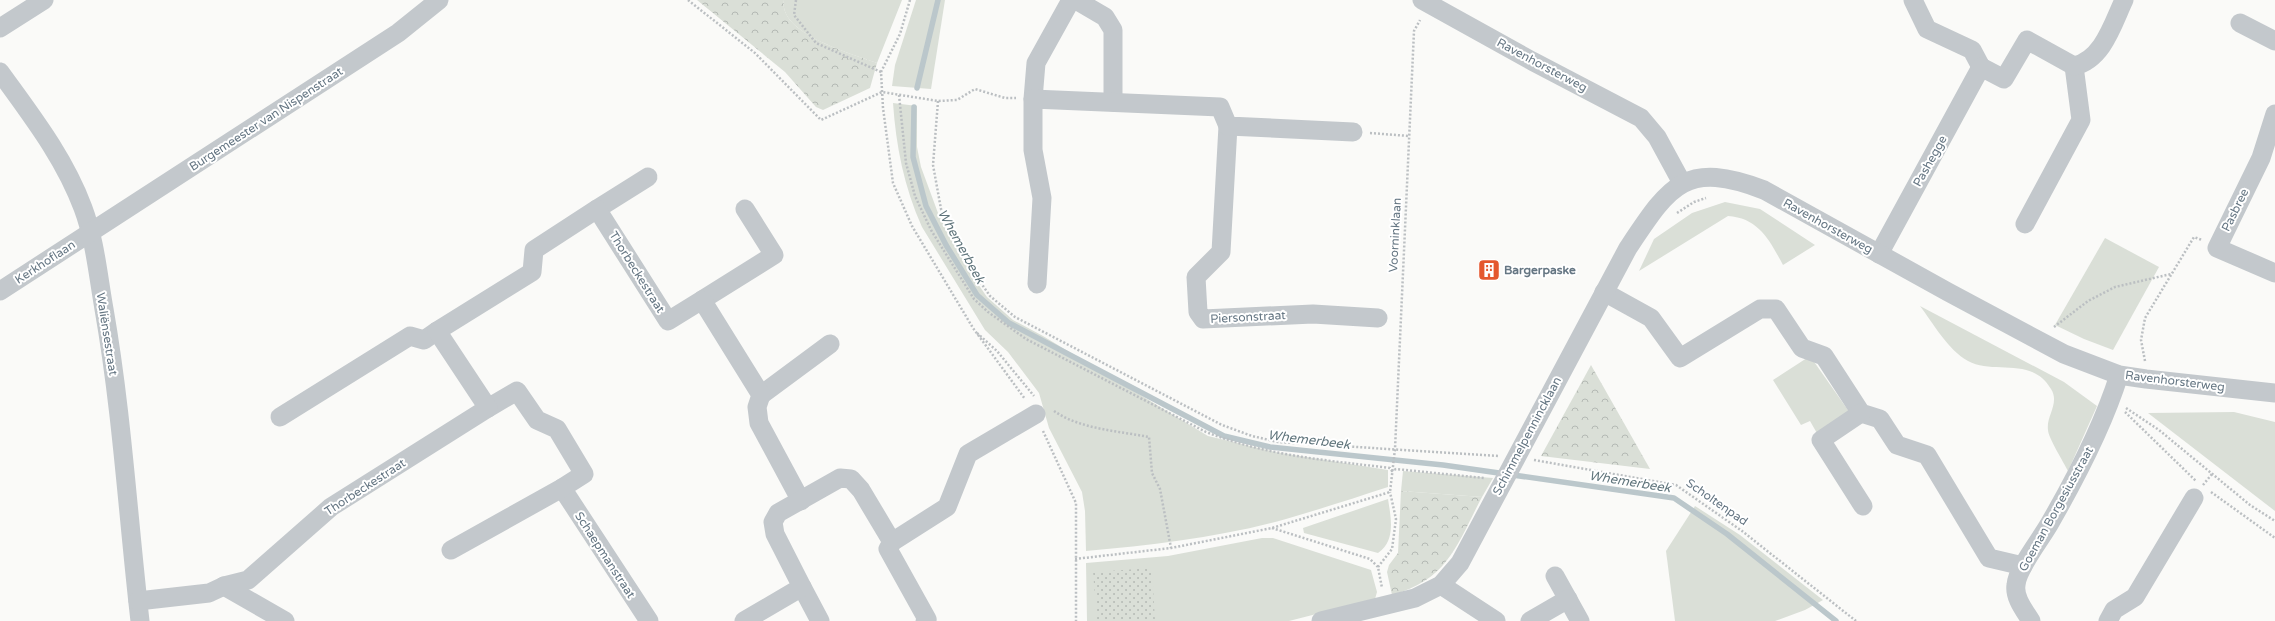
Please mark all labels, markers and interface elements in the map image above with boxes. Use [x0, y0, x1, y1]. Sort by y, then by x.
street label: Ravenhorsterweg [1494, 35, 1590, 95]
street label: Burgemeester van Nispenstraat [187, 64, 346, 174]
street label: Pashegge [1910, 133, 1950, 189]
street label: Pasbree [2219, 186, 2251, 234]
street label: Ravenhorsterweg [1781, 196, 1875, 256]
street label: Voorninklaan [1386, 197, 1404, 273]
water label: Whemerbeek [934, 206, 989, 287]
street label: Thorbeckestraat [606, 229, 668, 316]
street label: Kerkhoflaan [12, 237, 78, 287]
building icon: Bargerpaske [1476, 257, 1502, 283]
place label: Bargerpaske [1504, 263, 1576, 278]
street label: Waliënsestraat [94, 291, 121, 377]
street label: Piersonstraat [1210, 308, 1286, 326]
street label: Ravenhorsterweg [2124, 368, 2226, 394]
street label: Schimmelpennincklaan [1490, 374, 1564, 498]
water label: Whemerbeek [1267, 427, 1352, 453]
street label: Goeman Borgesiusstraat [2016, 444, 2096, 574]
street label: Thorbeckestraat [322, 456, 408, 518]
water label: Whemerbeek [1588, 468, 1673, 496]
street label: Scholtenpad [1684, 476, 1750, 528]
street label: Schaepmanstraat [572, 509, 638, 601]

